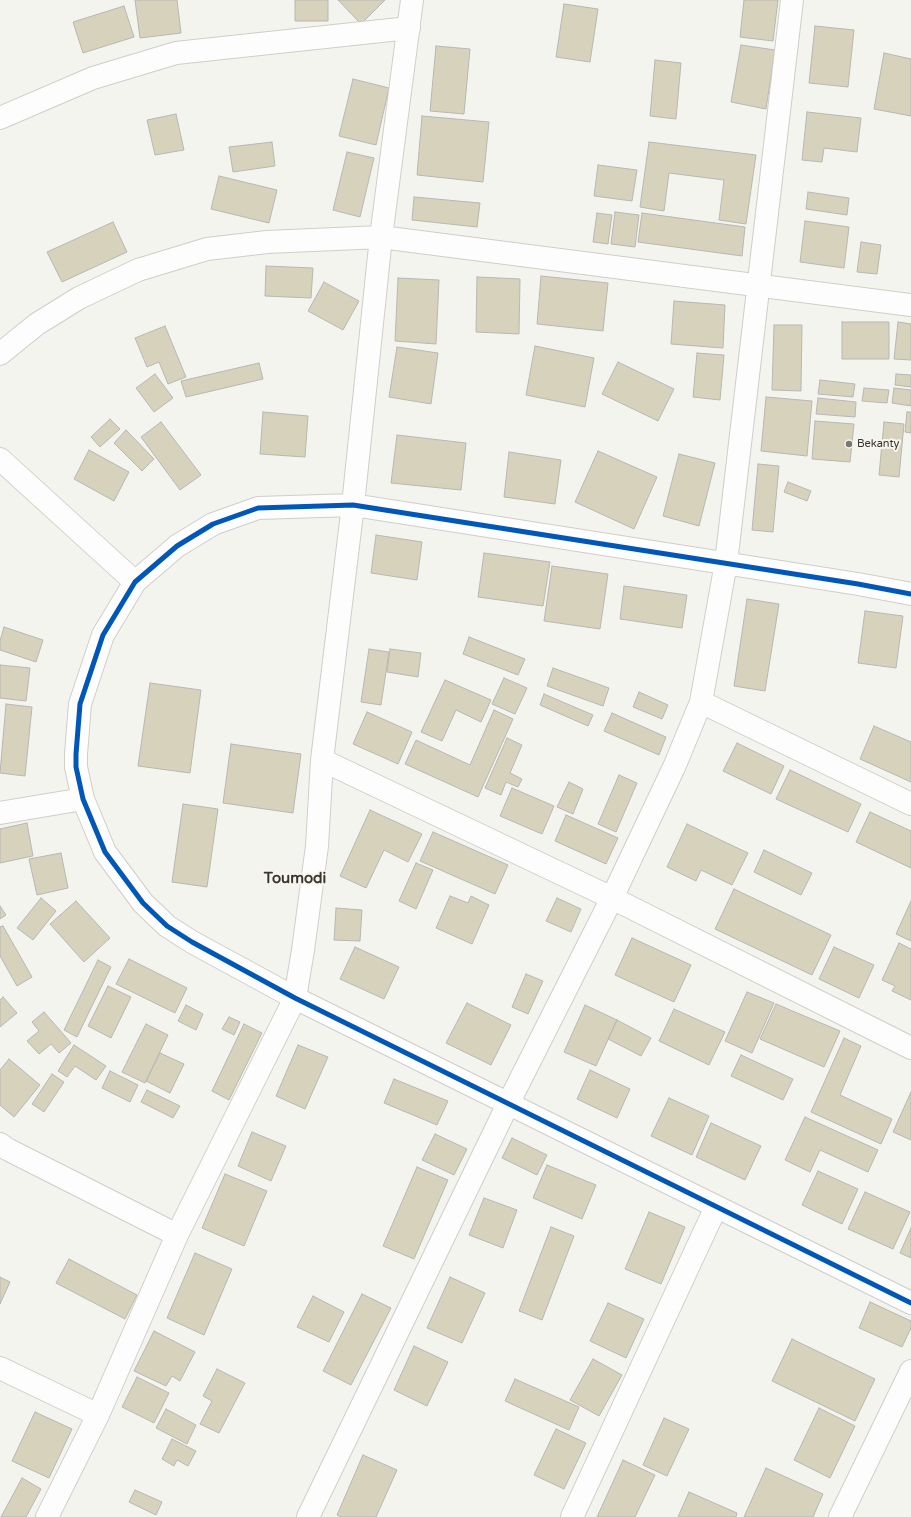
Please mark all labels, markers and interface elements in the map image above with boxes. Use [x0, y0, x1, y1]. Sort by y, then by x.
place label: Bekanty [857, 437, 899, 451]
marker: Bekanty [844, 439, 854, 449]
district label: Toumodi [264, 870, 326, 888]

